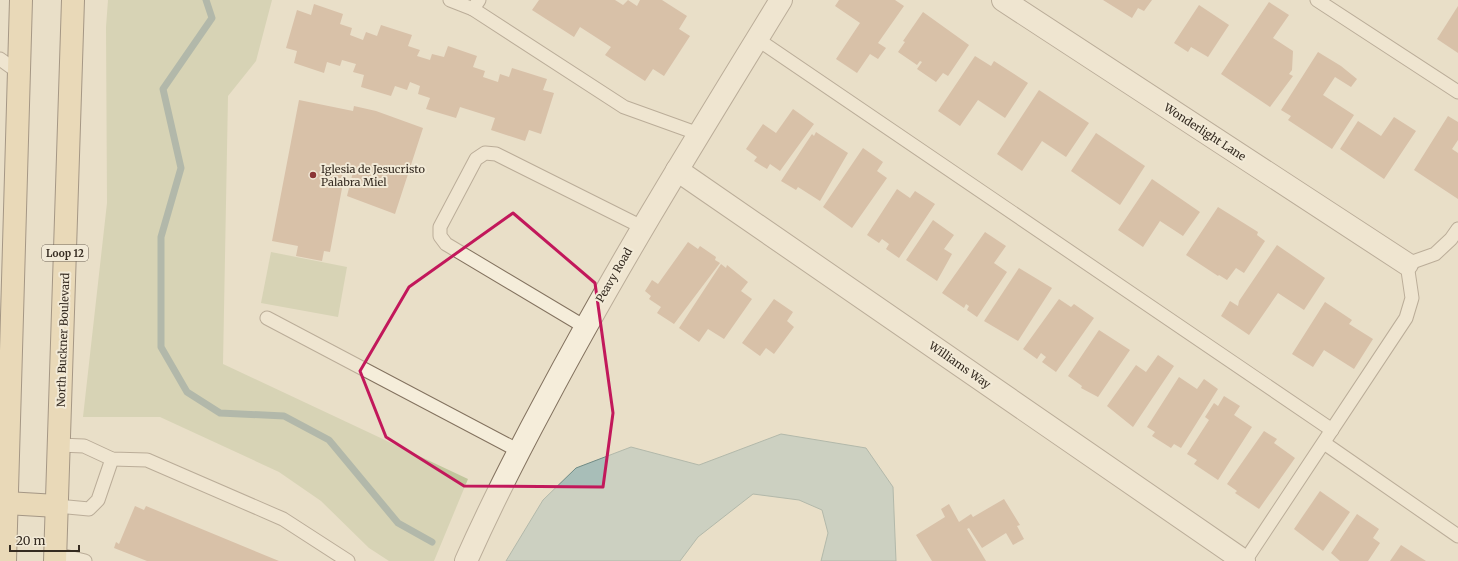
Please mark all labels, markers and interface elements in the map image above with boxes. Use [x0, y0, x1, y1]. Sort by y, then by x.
street label: Wonderlight Lane [1161, 100, 1249, 164]
place label: Iglesia de Jesucristo Palabra Miel [321, 162, 425, 189]
marker: Iglesia de Jesucristo Palabra Miel [308, 170, 318, 180]
road number: Loop 12 [42, 245, 88, 261]
street label: Peavy Road [593, 245, 635, 305]
street label: North Buckner Boulevard [54, 272, 72, 407]
street label: Williams Way [926, 338, 994, 392]
scale bar [10, 527, 79, 553]
text: 20 m [16, 533, 45, 548]

